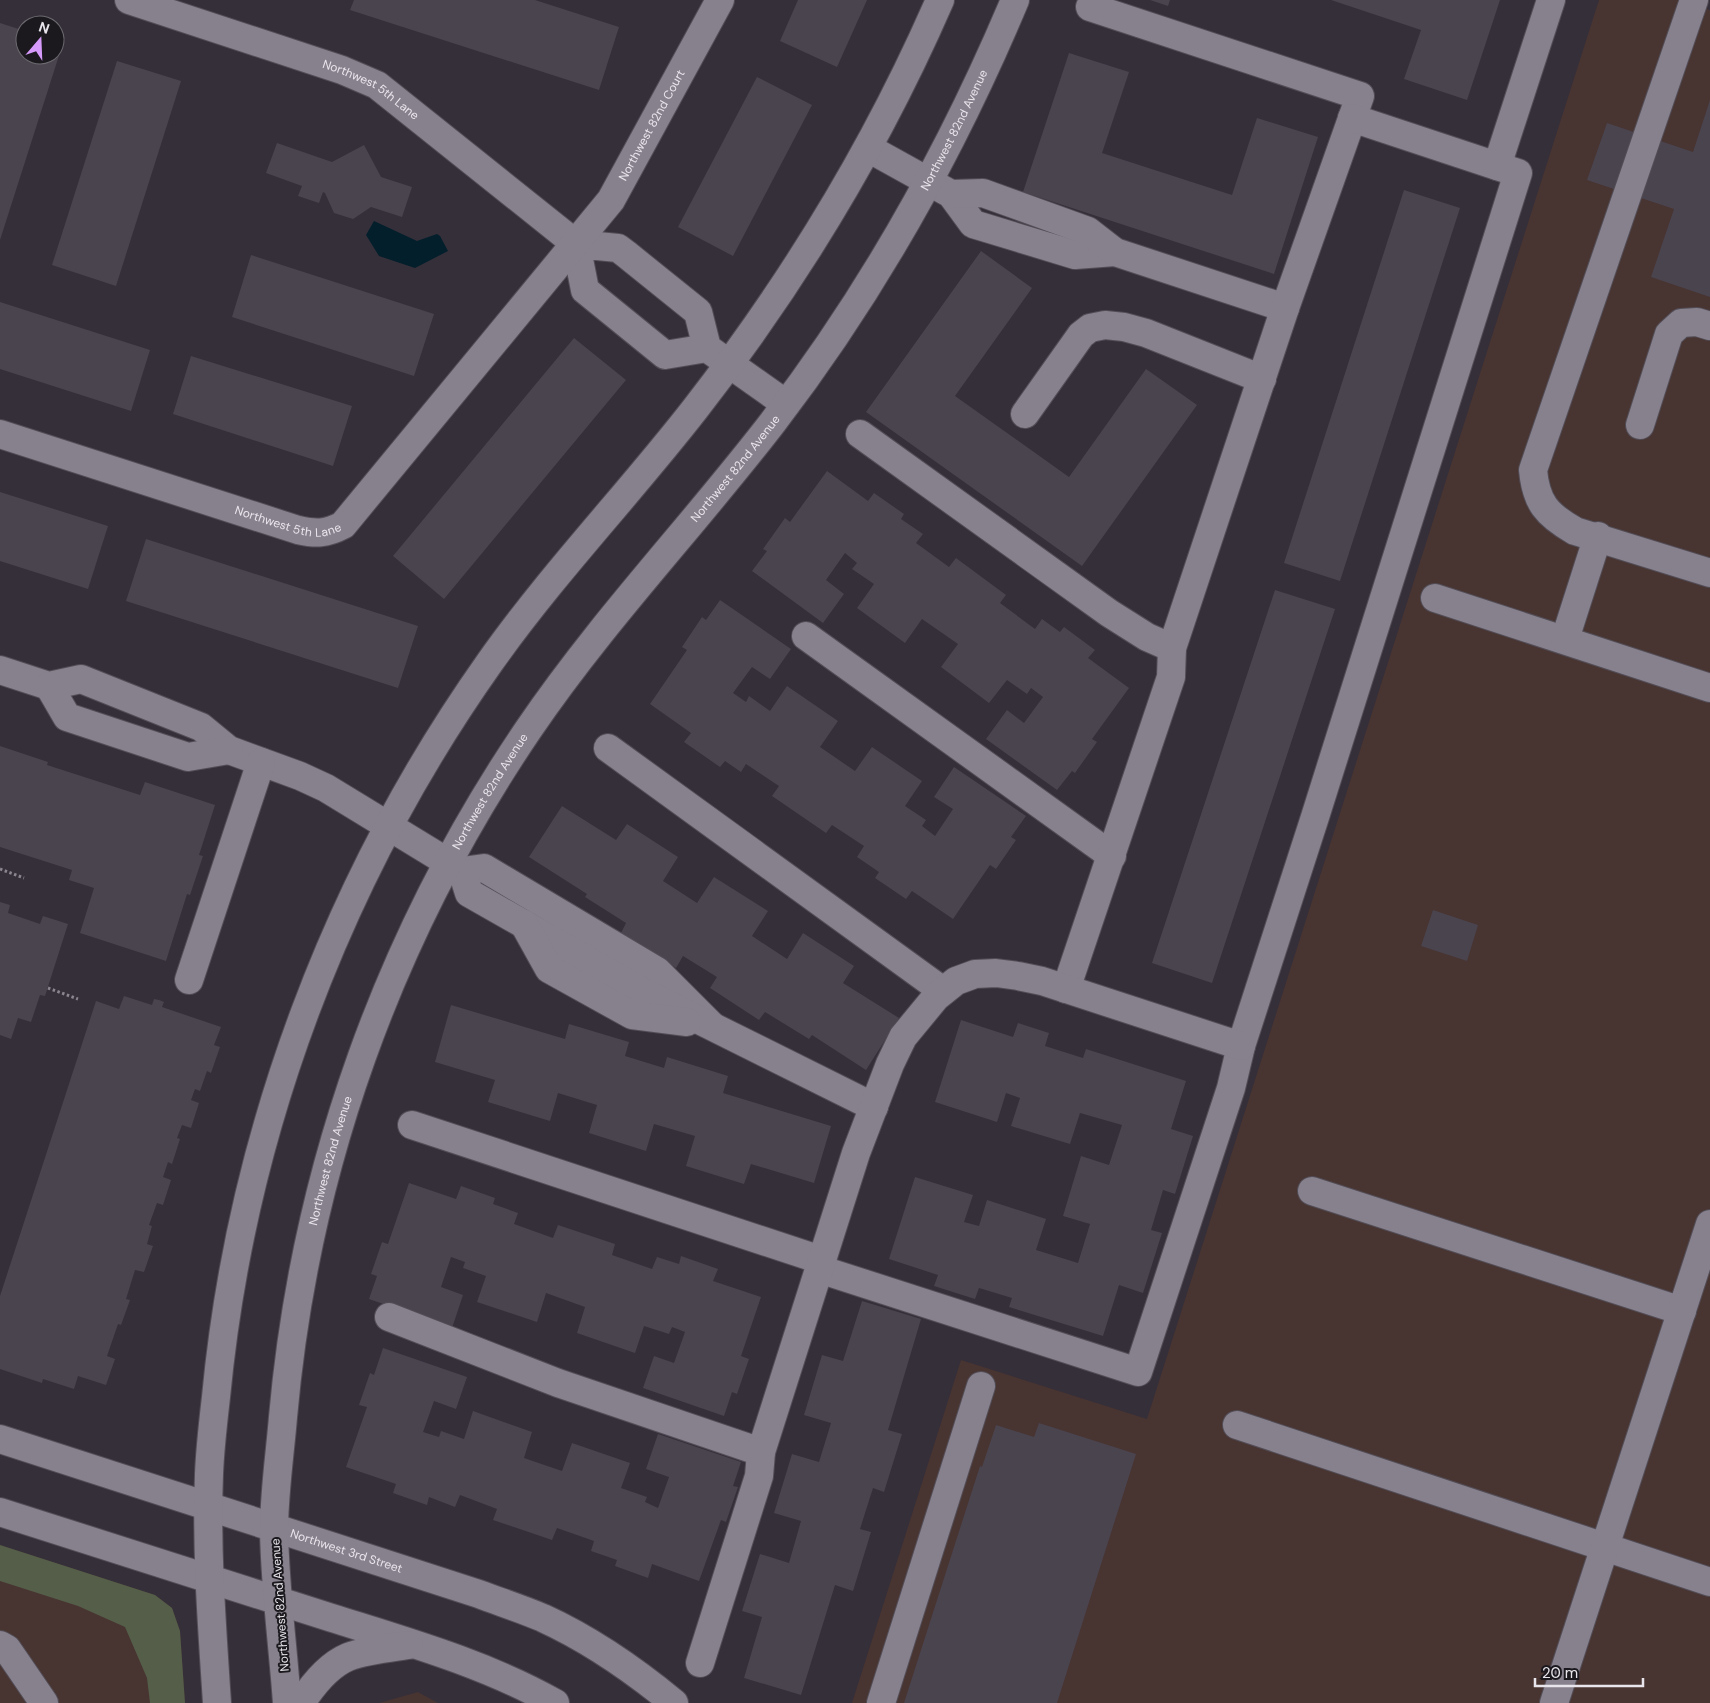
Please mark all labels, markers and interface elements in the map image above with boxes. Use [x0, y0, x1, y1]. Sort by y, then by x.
north arrow [15, 15, 65, 65]
text: N [36, 18, 52, 38]
street label: Northwest 5th Lane [320, 56, 422, 124]
street label: Northwest 82nd Court [615, 67, 689, 184]
street label: Northwest 82nd Avenue [917, 67, 991, 193]
street label: Northwest 82nd Avenue [687, 412, 784, 525]
street label: Northwest 5th Lane [233, 502, 344, 541]
street label: Northwest 82nd Avenue [449, 730, 532, 852]
street label: Northwest 82nd Avenue [305, 1094, 356, 1227]
street label: Northwest 3rd Street [288, 1525, 405, 1577]
street label: Northwest 82nd Avenue [267, 1538, 293, 1672]
scale bar [1535, 1656, 1642, 1688]
text: 20 m [1542, 1663, 1578, 1683]

